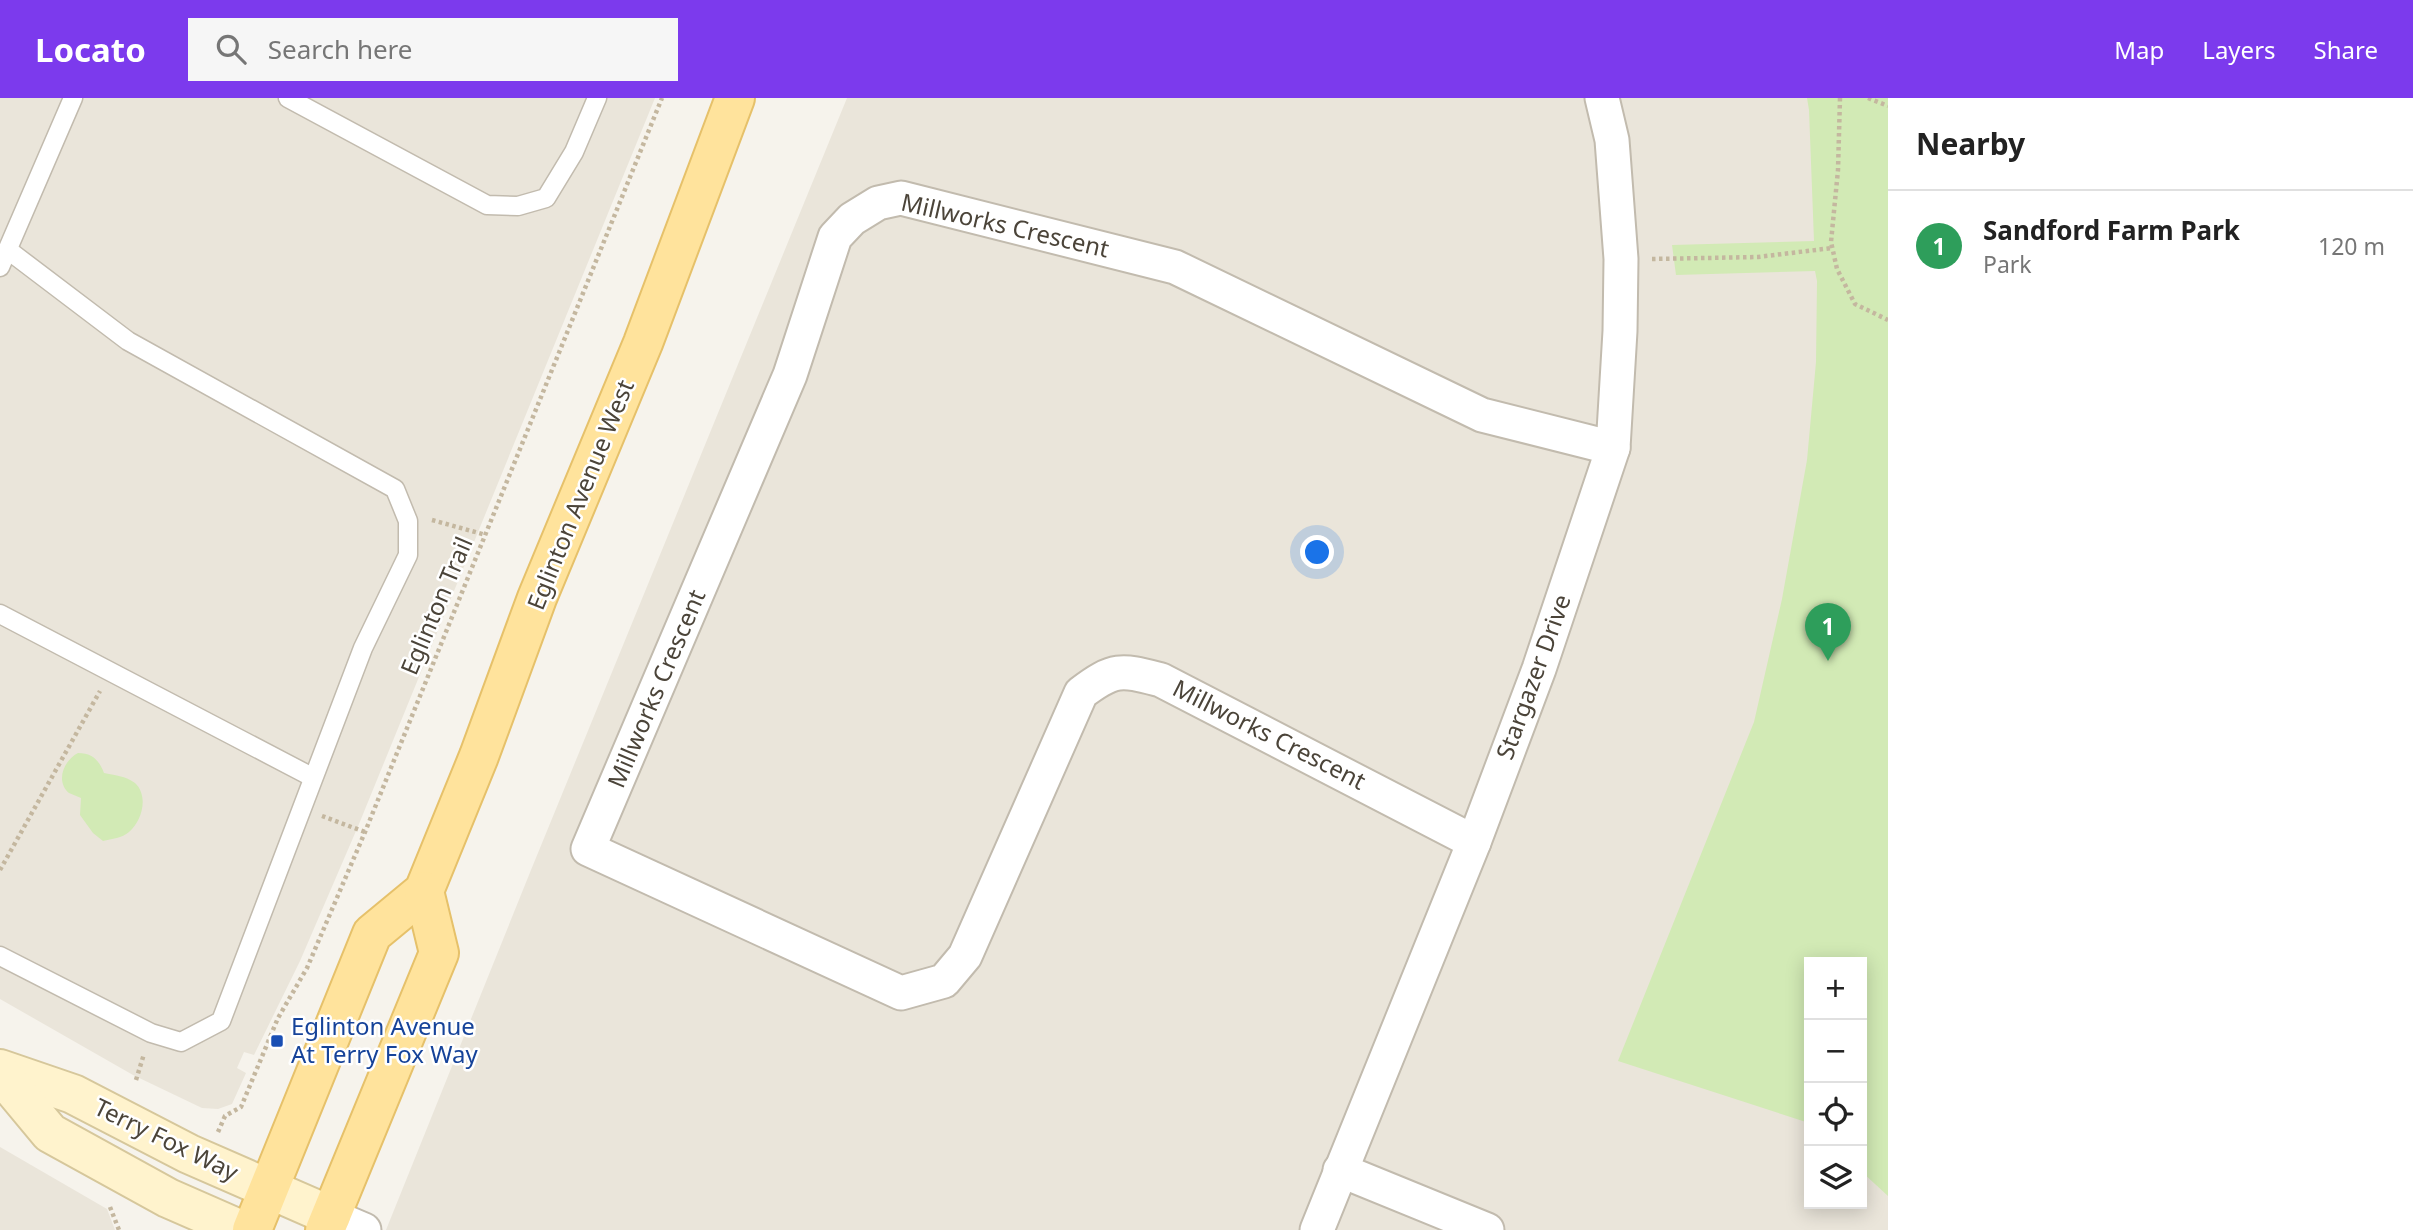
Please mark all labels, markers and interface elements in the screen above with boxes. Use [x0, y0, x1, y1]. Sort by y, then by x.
search box [188, 18, 678, 81]
text: Locato [35, 27, 146, 72]
icon: search [212, 30, 250, 68]
text: Search here [268, 31, 413, 67]
text: Map [2114, 33, 2164, 66]
text: Layers [2202, 33, 2276, 66]
text: Share [2314, 33, 2378, 66]
text: Nearby [1916, 123, 2025, 164]
street label: Millworks Crescent [898, 185, 1113, 265]
text: Sandford Farm Park [1983, 212, 2240, 248]
text: 1 [1932, 230, 1946, 262]
text: 120 m [2318, 230, 2385, 262]
text: Park [1983, 248, 2032, 280]
street label: Eglinton Avenue West [518, 374, 641, 614]
street label: Eglinton Trail [392, 531, 480, 680]
your location [1300, 535, 1334, 569]
street label: Millworks Crescent [599, 584, 712, 793]
street label: Stargazer Drive [1487, 589, 1578, 764]
pin: 1 [1805, 603, 1851, 661]
street label: Millworks Crescent [1168, 671, 1372, 797]
map controls [1804, 957, 1867, 1209]
button: + [1804, 957, 1867, 1020]
place label: Eglinton Avenue At Terry Fox Way [291, 1009, 478, 1070]
button: − [1804, 1020, 1867, 1083]
marker: Eglinton Avenue At Terry Fox Way [269, 1033, 285, 1049]
button: locate [1804, 1083, 1867, 1146]
street label: Terry Fox Way [89, 1090, 245, 1188]
button: layers [1804, 1146, 1867, 1209]

